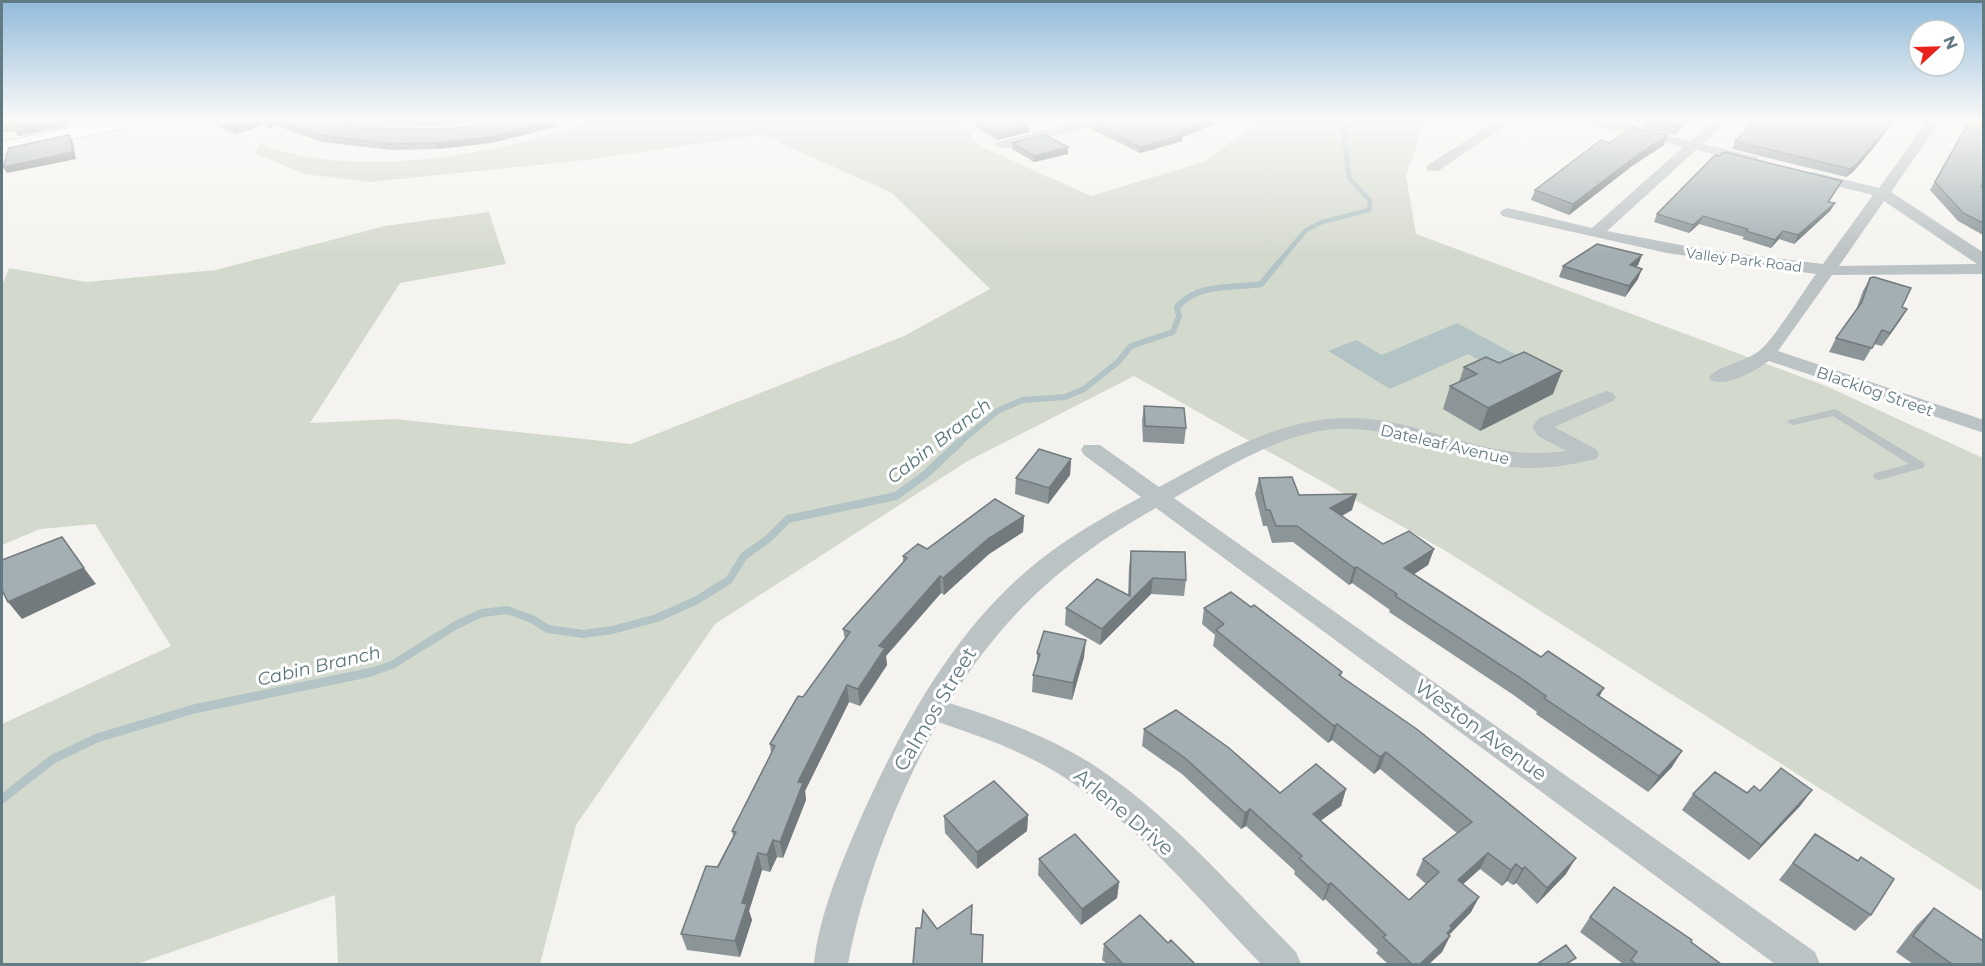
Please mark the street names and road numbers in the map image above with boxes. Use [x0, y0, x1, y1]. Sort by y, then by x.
street label: Valley Park Road [1685, 244, 1803, 276]
street label: Blacklog Street [1814, 363, 1936, 420]
street label: Dateleaf Avenue [1379, 420, 1511, 469]
street label: Calmos Street [889, 643, 981, 775]
street label: Weston Avenue [1410, 674, 1552, 786]
street label: Arlene Drive [1069, 763, 1179, 861]

